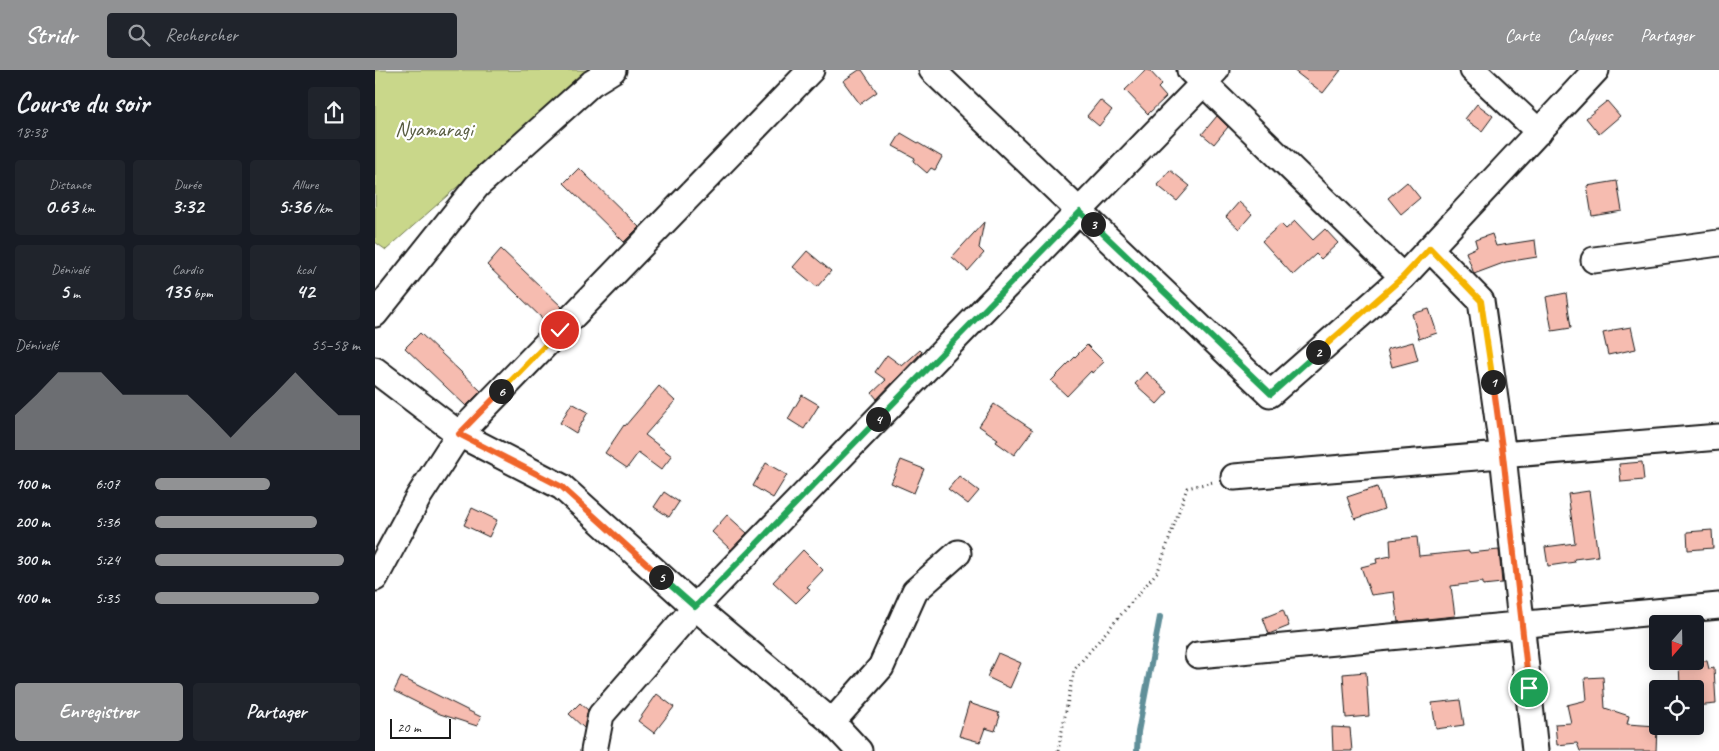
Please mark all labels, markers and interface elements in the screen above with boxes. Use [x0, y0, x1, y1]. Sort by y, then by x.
search box [107, 13, 457, 58]
text: Stridr [25, 20, 77, 50]
icon: search [125, 21, 153, 49]
text: Rechercher [165, 23, 238, 47]
text: Carte [1505, 24, 1539, 46]
text: Calques [1567, 24, 1612, 46]
text: Partager [1640, 24, 1694, 46]
text: Course du soir [15, 85, 149, 120]
button: share [308, 87, 360, 139]
park label: Nyamaragi [395, 116, 476, 142]
text: 18:38 [15, 122, 47, 142]
text: Distance [49, 176, 91, 193]
text: Durée [174, 176, 201, 193]
text: Allure [292, 176, 318, 193]
text: 0.63 [45, 193, 78, 219]
text: 3:32 [171, 193, 204, 219]
text: 5:36 [278, 193, 311, 219]
text: km [78, 200, 95, 217]
text: /km [311, 200, 332, 217]
pin: 3 [1081, 212, 1105, 236]
text: 3 [1090, 216, 1097, 233]
text: Dénivelé [51, 261, 89, 278]
text: Cardio [172, 261, 203, 278]
text: kcal [296, 261, 314, 278]
text: 5 [60, 278, 69, 304]
text: 135 [162, 278, 190, 304]
text: 42 [296, 278, 315, 304]
text: m [69, 285, 80, 302]
text: bpm [190, 285, 213, 302]
pin [539, 309, 581, 351]
icon: check [546, 316, 574, 344]
text: Dénivelé [15, 335, 58, 355]
text: 55–58 m [311, 335, 360, 355]
pin: 2 [1305, 340, 1331, 364]
text: 2 [1315, 344, 1322, 361]
pin: 1 [1481, 370, 1505, 394]
text: 1 [1490, 374, 1497, 391]
pin: 6 [489, 378, 513, 404]
text: 6 [498, 383, 505, 400]
pin: 4 [865, 406, 891, 432]
text: 4 [875, 411, 882, 428]
text: 100 m [15, 474, 50, 494]
text: 6:07 [95, 474, 120, 494]
text: 200 m [15, 512, 50, 532]
text: 5:36 [95, 512, 120, 532]
text: 300 m [15, 550, 50, 570]
text: 5:24 [95, 550, 120, 570]
pin: 5 [649, 564, 673, 590]
text: 5 [658, 569, 665, 586]
text: 400 m [15, 588, 50, 608]
text: 5:35 [95, 588, 120, 608]
north arrow [1649, 615, 1704, 670]
map controls [1649, 615, 1704, 735]
pin [1508, 667, 1550, 709]
icon: arrive [1515, 674, 1543, 702]
button: locate [1649, 680, 1704, 735]
button: Enregistrer [15, 683, 183, 741]
button: Partager [193, 683, 360, 741]
scale bar [390, 716, 451, 739]
text: 20 m [397, 719, 421, 736]

